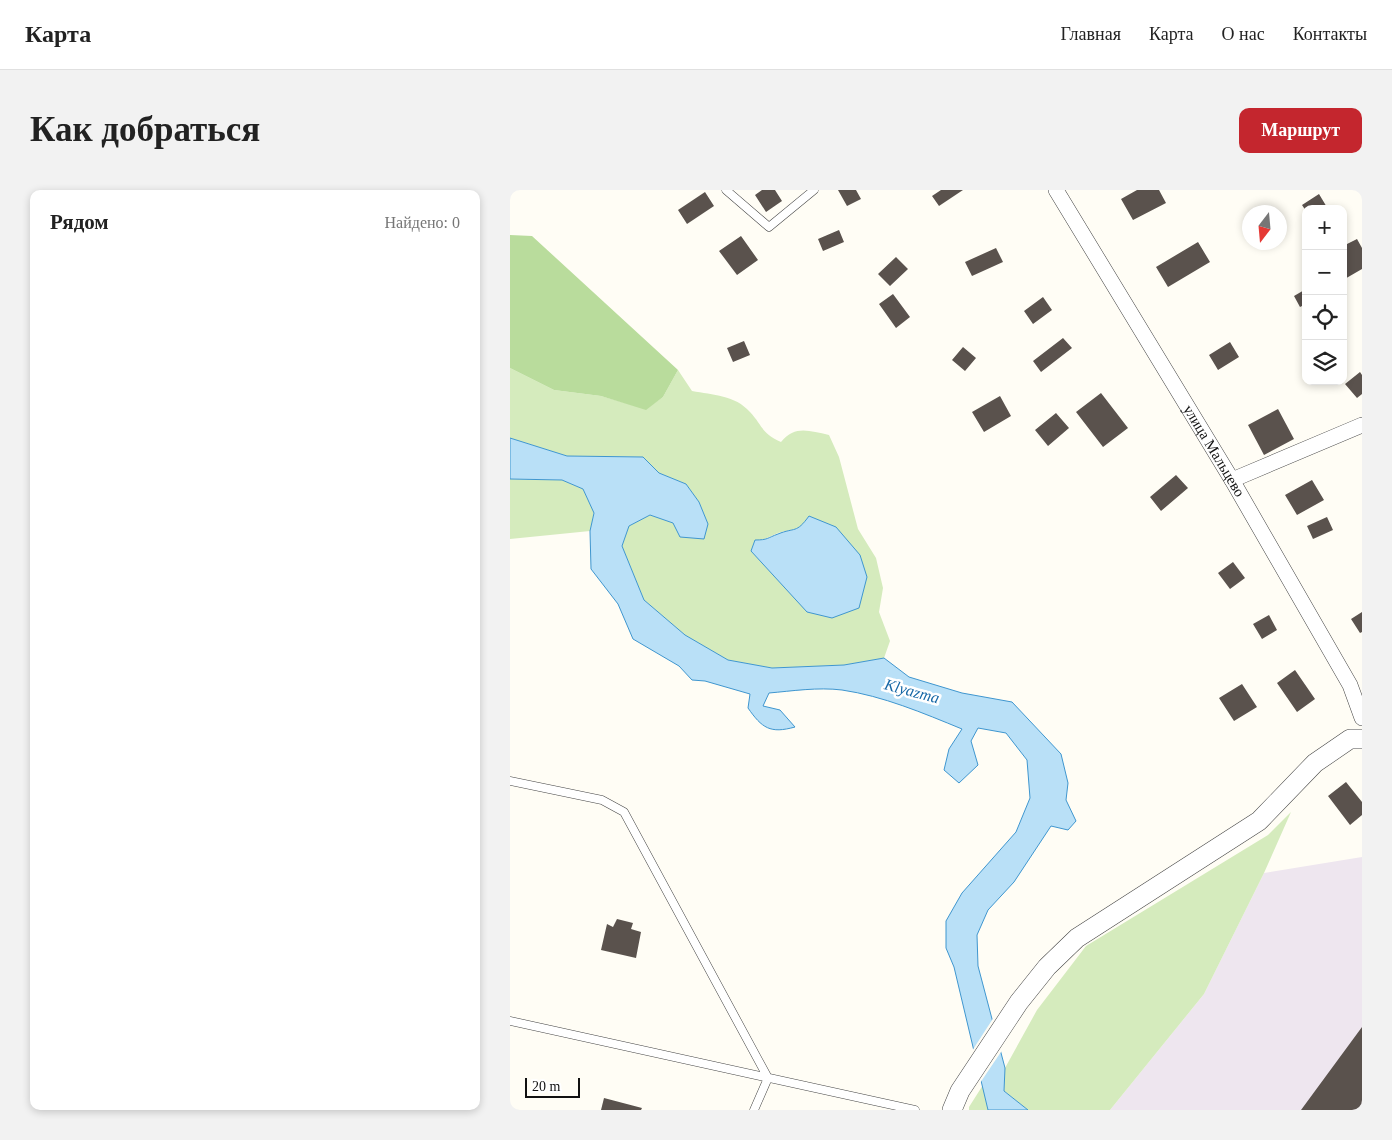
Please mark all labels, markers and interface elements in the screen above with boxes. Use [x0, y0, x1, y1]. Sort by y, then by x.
text: Карта [25, 21, 91, 47]
text: Главная [1061, 24, 1121, 44]
text: Карта [1149, 24, 1194, 44]
text: О нас [1222, 24, 1265, 44]
text: Контакты [1293, 24, 1367, 44]
button: Маршрут [1239, 108, 1362, 153]
text: Как добраться [30, 110, 260, 149]
north arrow [1242, 205, 1287, 250]
map controls [1302, 205, 1347, 385]
button: + [1302, 205, 1347, 250]
text: Рядом [50, 210, 109, 234]
text: Найдено: 0 [385, 214, 460, 231]
button: − [1302, 250, 1347, 295]
button: locate [1302, 295, 1347, 340]
button: layers [1302, 340, 1347, 385]
street label: улица Мальцево [1180, 402, 1248, 500]
water label: Klyazma [882, 675, 941, 707]
scale bar [525, 1075, 580, 1098]
text: 20 m [532, 1079, 560, 1094]

